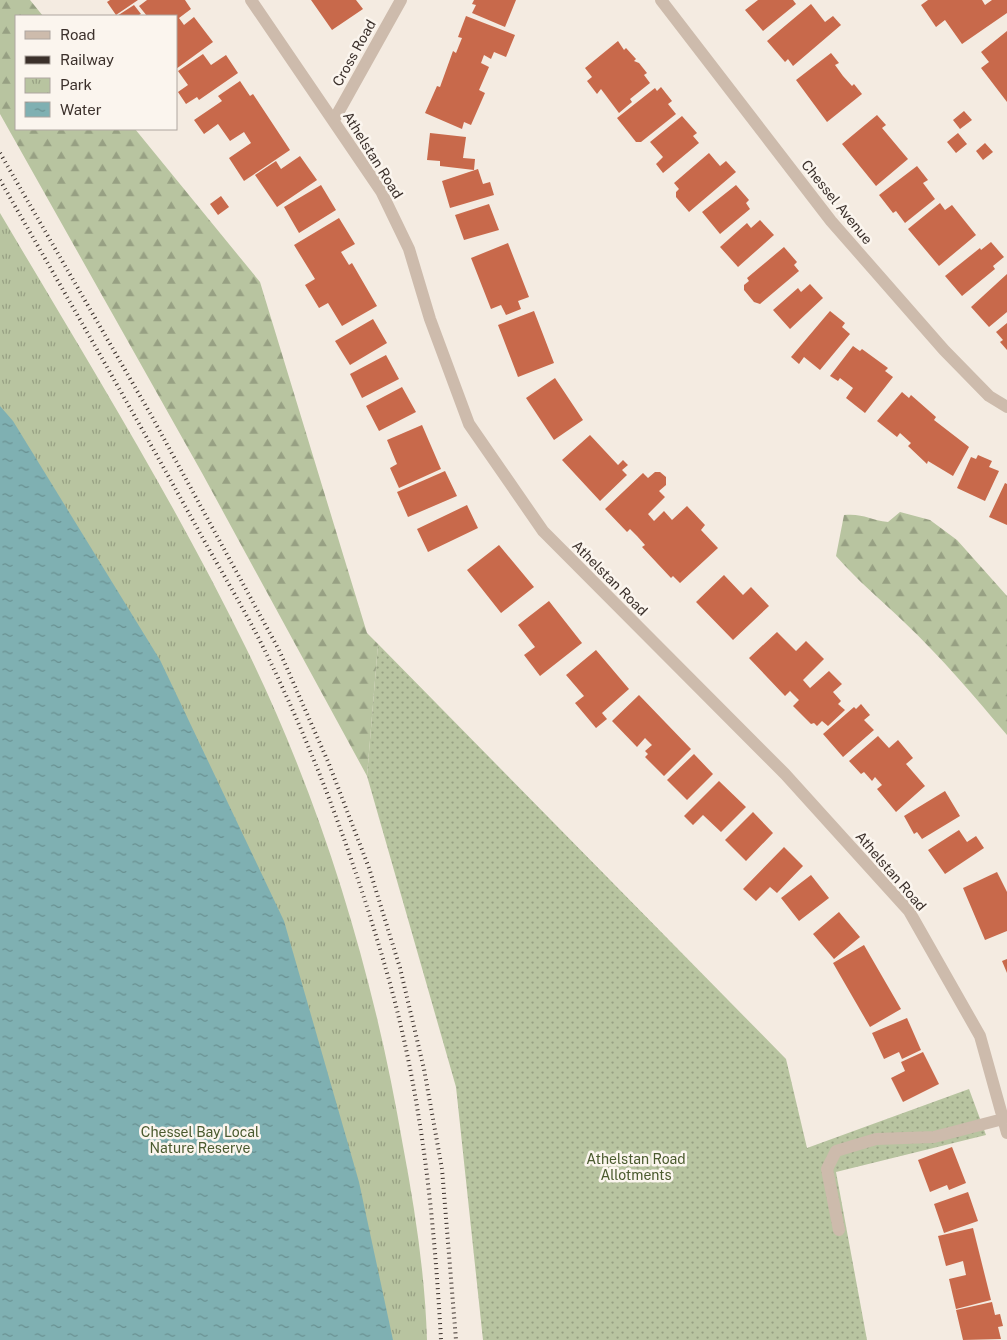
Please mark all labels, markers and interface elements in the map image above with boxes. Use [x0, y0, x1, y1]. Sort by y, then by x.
legend [15, 15, 178, 130]
street label: Cross Road [329, 17, 379, 89]
text: Road [60, 26, 96, 43]
text: Railway [60, 51, 114, 68]
text: Park [60, 76, 92, 93]
text: Water [60, 101, 102, 118]
street label: Athelstan Road [340, 109, 406, 201]
street label: Chessel Avenue [798, 157, 876, 247]
street label: Athelstan Road [569, 537, 651, 619]
street label: Athelstan Road [852, 828, 930, 914]
park label: Chessel Bay Local Nature Reserve [141, 1124, 259, 1156]
park label: Athelstan Road Allotments [586, 1151, 686, 1183]

